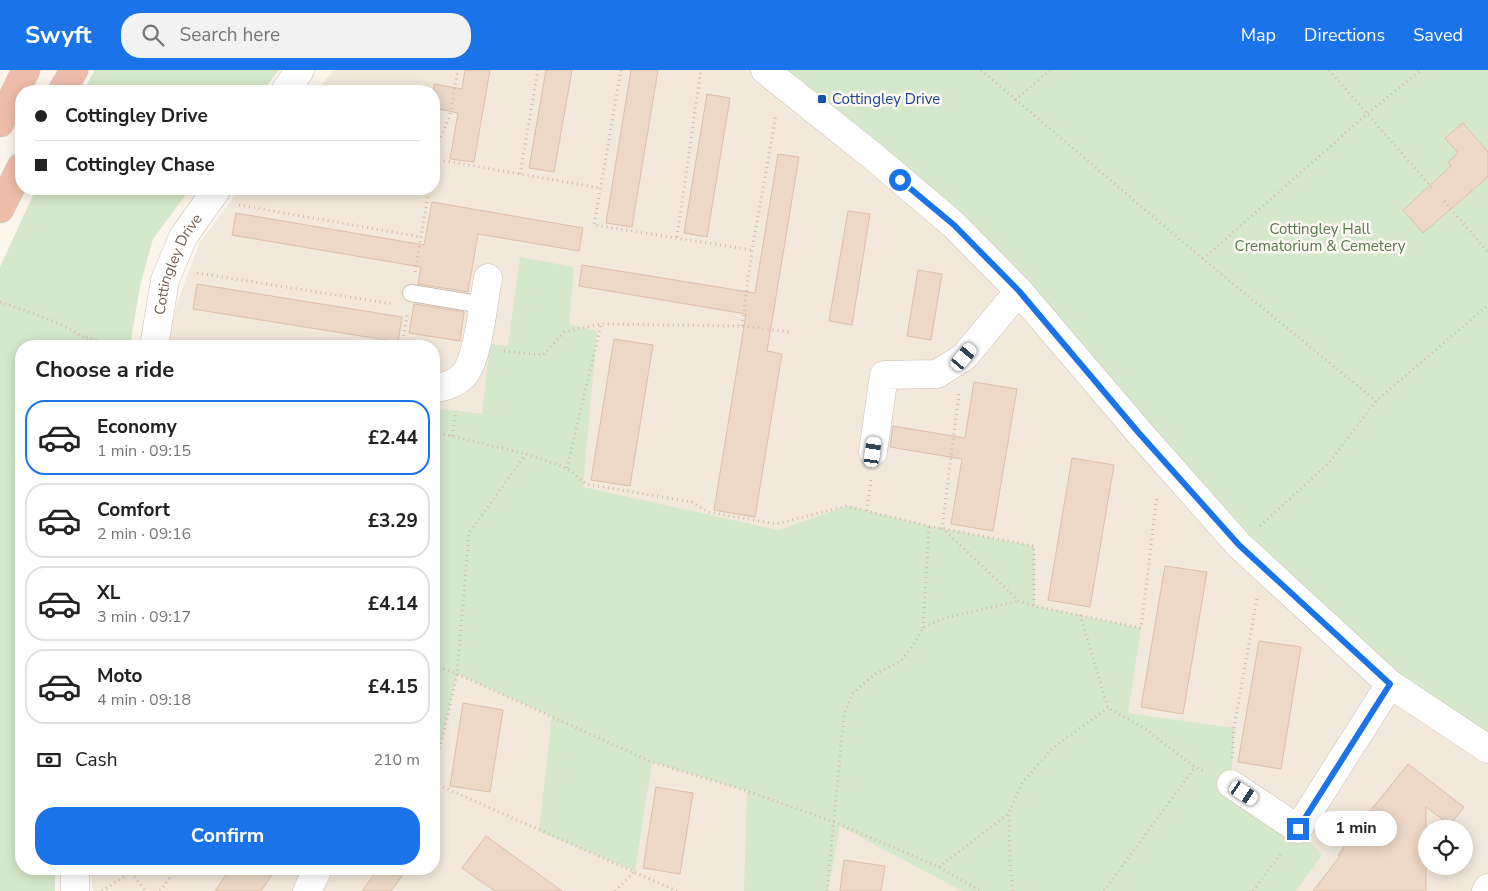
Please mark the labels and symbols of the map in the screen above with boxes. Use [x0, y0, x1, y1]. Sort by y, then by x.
place label: Cottingley Drive [832, 89, 940, 109]
marker: Cottingley Drive [816, 93, 828, 105]
route start [889, 169, 911, 191]
street label: Cottingley Drive [149, 209, 207, 316]
park label: Cottingley Hall Crematorium & Cemetery [1235, 219, 1406, 256]
car [948, 341, 979, 373]
car [863, 436, 882, 468]
car [1227, 778, 1260, 808]
callout: 1 min [1316, 812, 1398, 846]
route end [1287, 818, 1309, 840]

